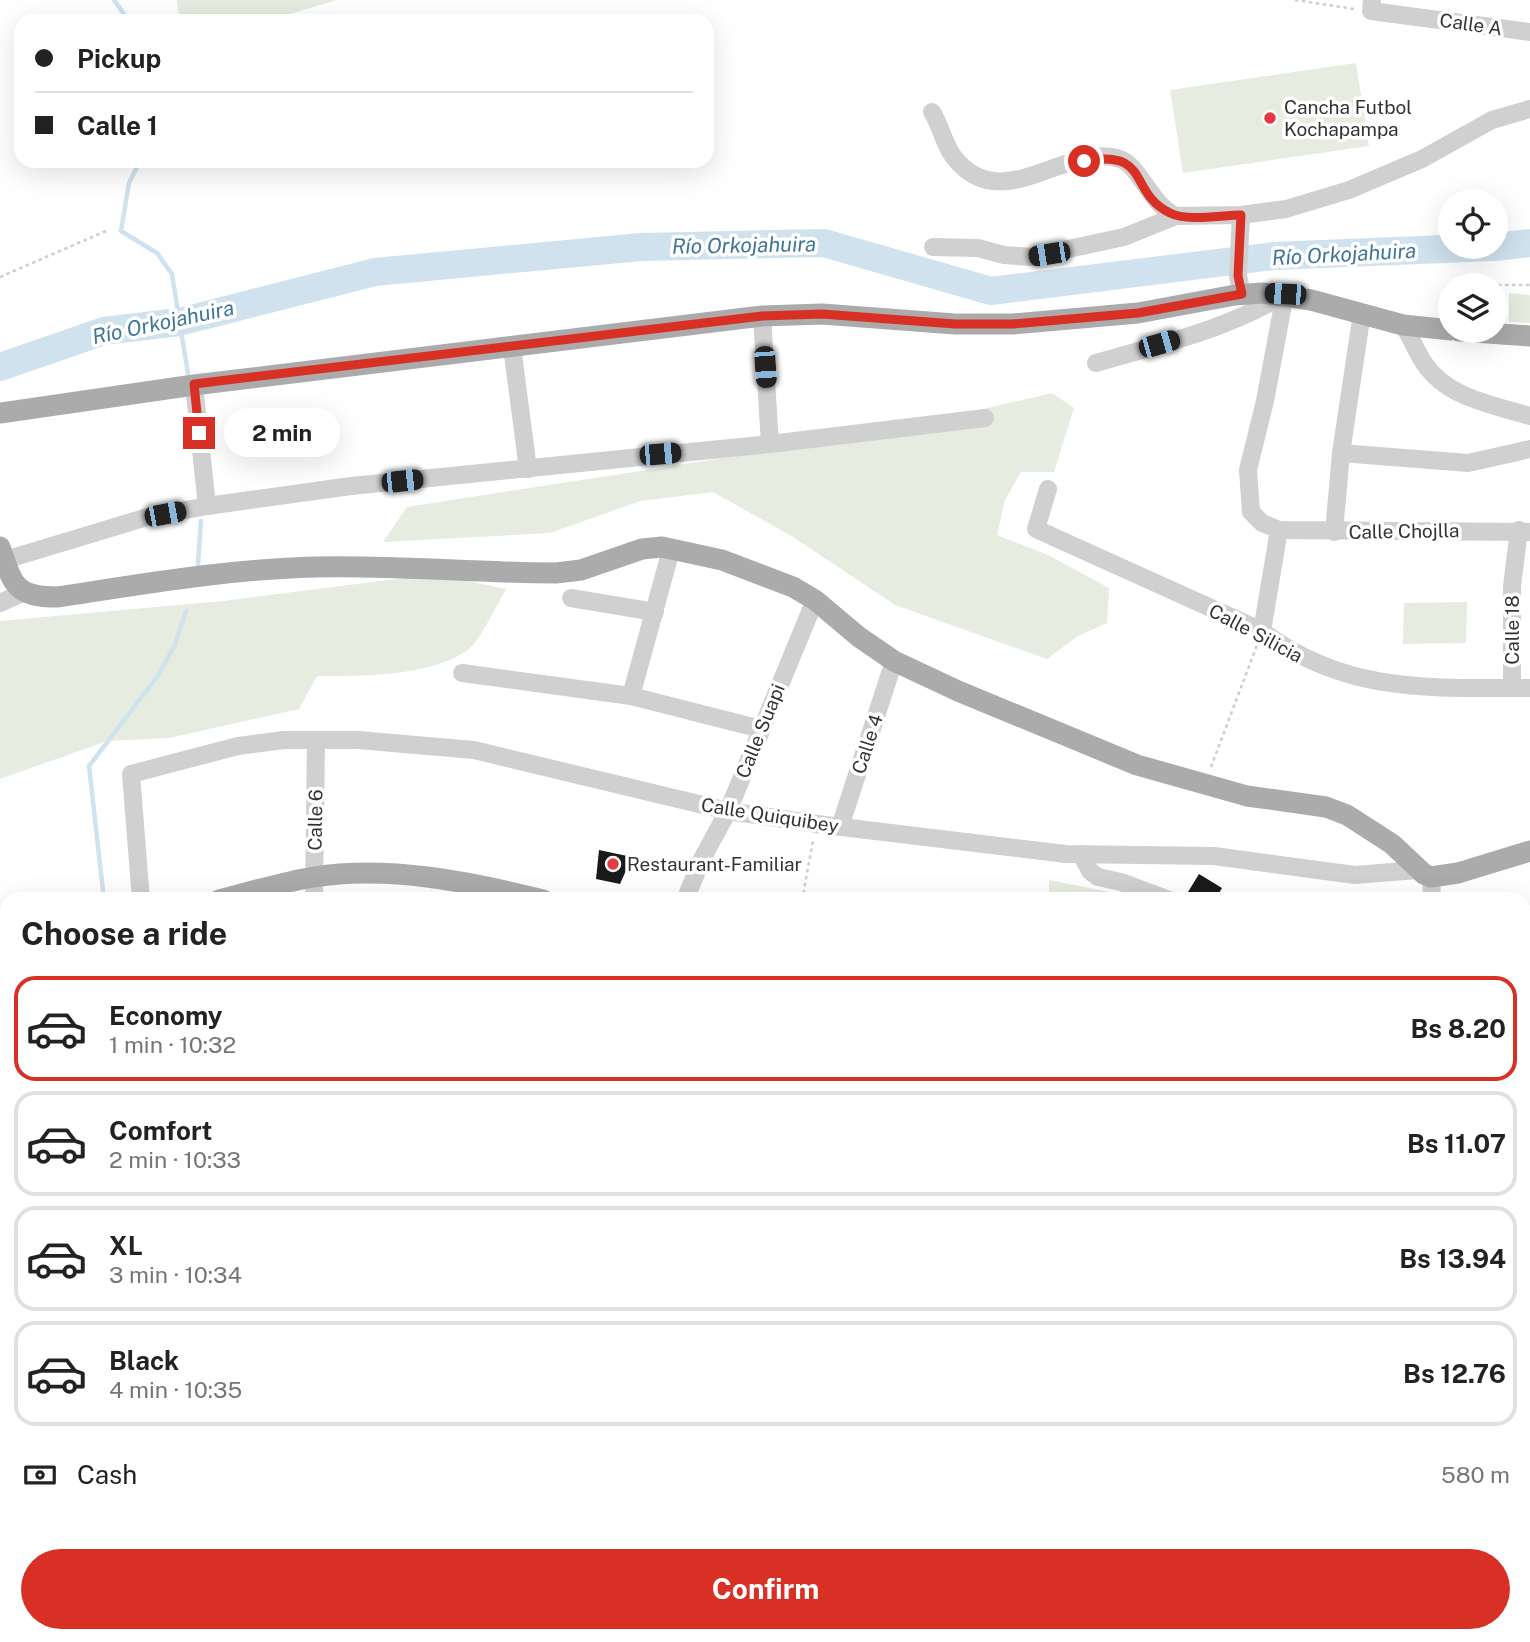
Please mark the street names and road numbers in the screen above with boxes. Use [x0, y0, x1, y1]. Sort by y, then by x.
street label: Calle A [1438, 9, 1504, 39]
street label: Calle Chojlla [1348, 519, 1460, 543]
street label: Calle 18 [1501, 595, 1523, 665]
street label: Calle Silicia [1205, 599, 1307, 667]
street label: Calle Suapi [731, 681, 789, 781]
street label: Calle 4 [847, 711, 887, 777]
street label: Calle 6 [303, 789, 327, 851]
street label: Calle Quiquibey [700, 793, 840, 837]

